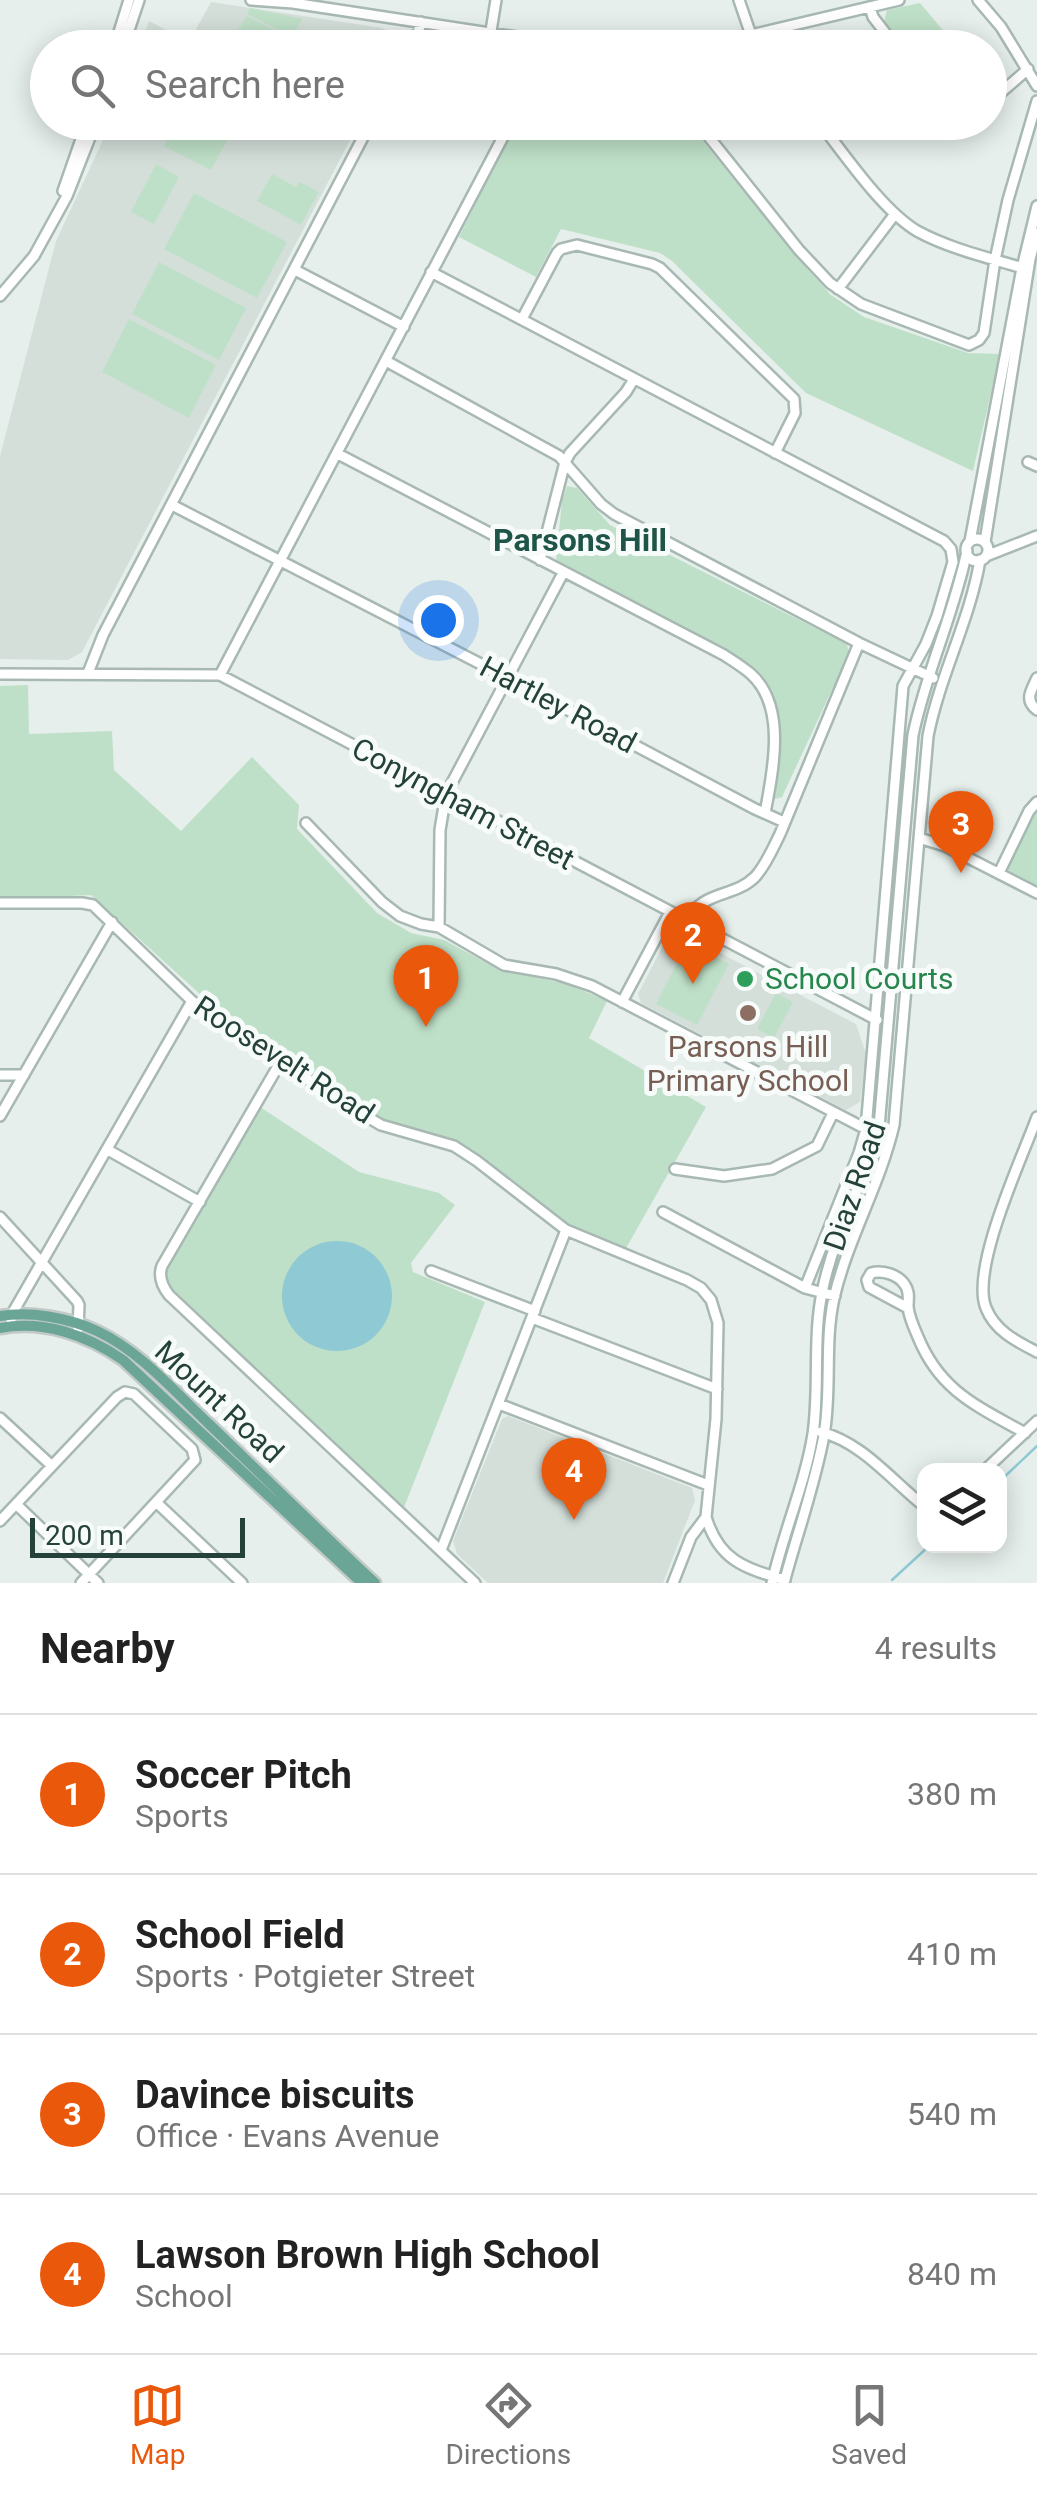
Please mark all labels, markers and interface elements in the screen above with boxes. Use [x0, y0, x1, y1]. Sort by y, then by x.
search box [30, 30, 1007, 140]
icon: search [65, 58, 120, 113]
text: Search here [145, 63, 345, 107]
district label: Parsons Hill [493, 521, 667, 559]
your location [413, 595, 464, 646]
street label: Hartley Road [474, 649, 642, 760]
street label: Conyngham Street [346, 730, 580, 877]
pin: 3 [928, 790, 994, 873]
pin: 2 [660, 902, 726, 984]
pin: 1 [394, 944, 458, 1027]
place label: School Courts [765, 961, 953, 996]
marker: School Courts [734, 968, 756, 990]
street label: Roosevelt Road [188, 988, 381, 1131]
marker: Parsons Hill Primary School [737, 1002, 759, 1024]
place label: Parsons Hill Primary School [647, 1029, 849, 1098]
street label: Diaz Road [816, 1117, 893, 1255]
street label: Mount Road [148, 1333, 291, 1470]
pin: 4 [542, 1438, 606, 1520]
map controls [917, 1463, 1007, 1553]
button: layers [917, 1463, 1007, 1553]
scale bar [30, 1513, 245, 1558]
text: 200 m [45, 1519, 124, 1552]
text: Nearby [40, 1624, 175, 1673]
text: 4 results [875, 1629, 997, 1667]
text: Soccer Pitch [135, 1753, 352, 1797]
text: 1 [63, 1775, 82, 1813]
text: 380 m [907, 1775, 997, 1813]
text: Sports [135, 1797, 229, 1835]
text: School Field [135, 1913, 345, 1957]
text: 2 [63, 1935, 82, 1973]
text: 410 m [907, 1935, 997, 1973]
text: Sports · Potgieter Street [135, 1957, 475, 1995]
text: Davince biscuits [135, 2073, 415, 2117]
text: 3 [63, 2095, 82, 2133]
text: 540 m [907, 2095, 997, 2133]
text: Office · Evans Avenue [135, 2117, 440, 2155]
text: Lawson Brown High School [135, 2233, 600, 2277]
text: 4 [63, 2255, 82, 2293]
text: 840 m [907, 2255, 997, 2293]
text: School [135, 2277, 233, 2315]
tab: Map [130, 2378, 185, 2471]
tab: Directions [445, 2378, 571, 2471]
tab: Saved [831, 2378, 907, 2471]

